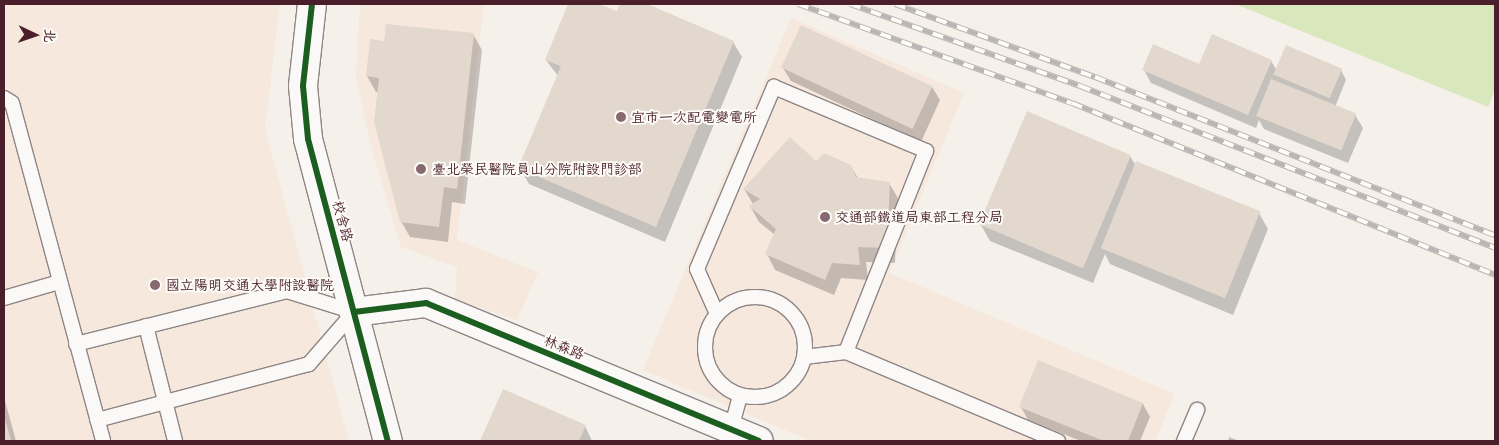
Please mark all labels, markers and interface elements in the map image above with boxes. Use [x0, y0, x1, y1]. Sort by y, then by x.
north arrow [10, 10, 60, 60]
text: 北 [41, 28, 60, 43]
place label: 宜市一次配電變電所 [631, 109, 757, 125]
marker: 宜市一次配電變電所 [615, 111, 627, 123]
place label: 臺北榮民醫院員山分院附設門診部 [432, 161, 642, 177]
marker: 臺北榮民醫院員山分院附設門診部 [414, 162, 428, 176]
street label: 校舍路 [329, 199, 357, 243]
place label: 交通部鐵道局東部工程分局 [835, 209, 1003, 225]
marker: 交通部鐵道局東部工程分局 [819, 211, 831, 223]
place label: 國立陽明交通大學附設醫院 [166, 277, 334, 293]
marker: 國立陽明交通大學附設醫院 [148, 278, 162, 292]
street label: 林森路 [541, 331, 587, 363]

